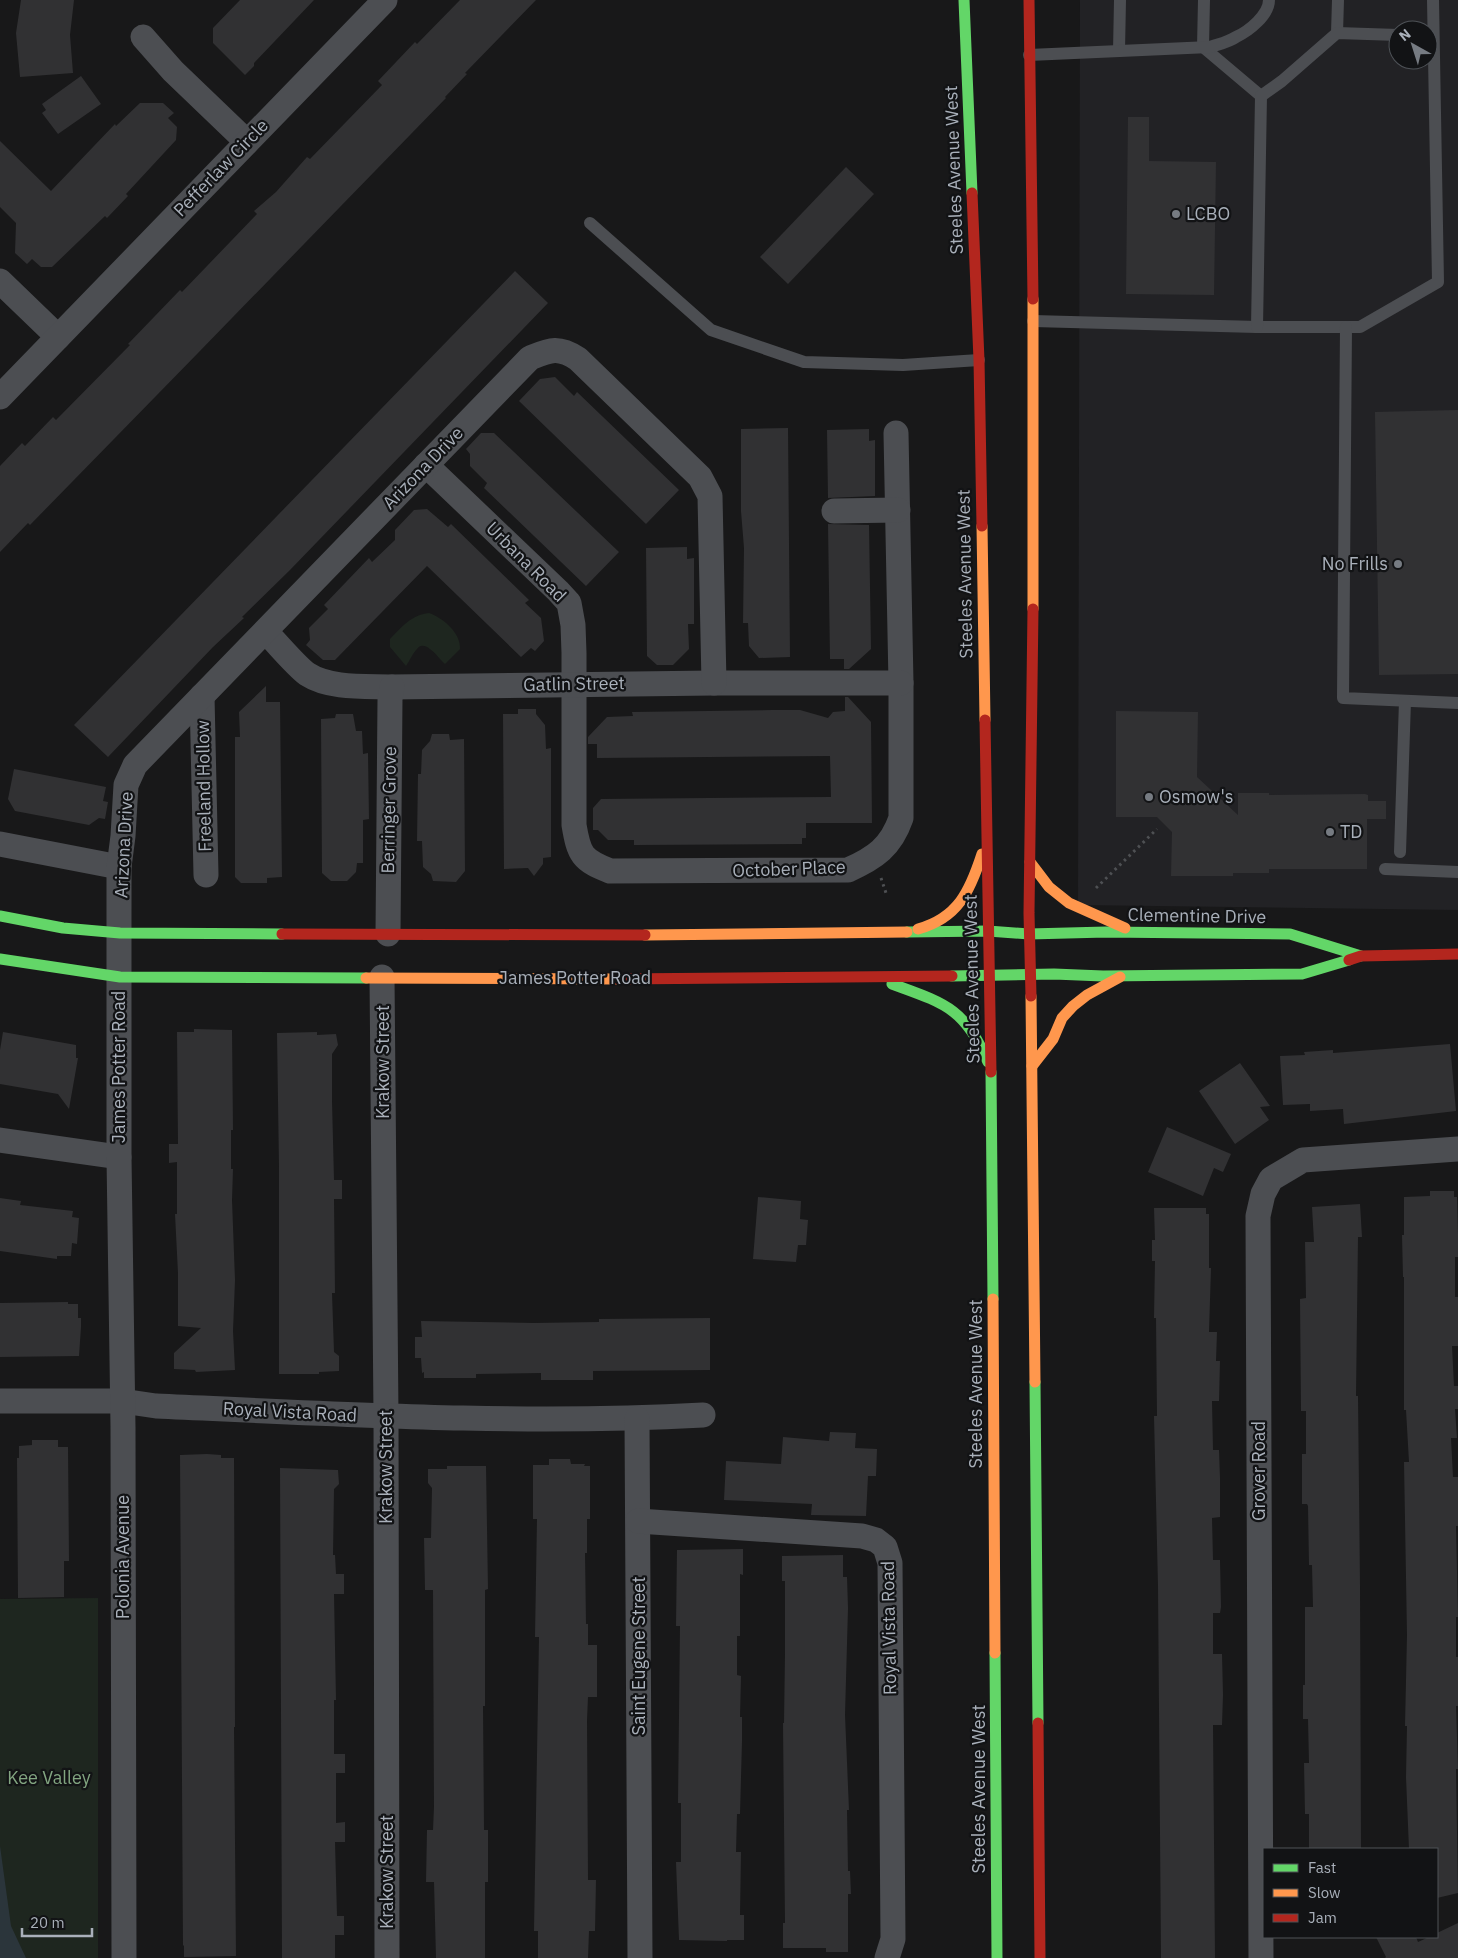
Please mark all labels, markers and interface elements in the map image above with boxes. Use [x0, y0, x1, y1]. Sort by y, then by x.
north arrow [1388, 20, 1438, 70]
text: N [1395, 25, 1414, 45]
street label: Steeles Avenue West [939, 85, 968, 255]
street label: Pefferlaw Circle [168, 114, 273, 221]
place label: LCBO [1186, 202, 1230, 225]
marker: LCBO [1170, 208, 1182, 220]
street label: Arizona Drive [377, 421, 468, 514]
street label: Steeles Avenue West [952, 489, 977, 659]
street label: Urbana Road [481, 517, 571, 607]
place label: No Frills [1322, 552, 1388, 575]
marker: No Frills [1392, 558, 1404, 570]
street label: Gatlin Street [523, 671, 625, 696]
street label: Freeland Hollow [191, 720, 216, 852]
street label: Berringer Grove [376, 746, 401, 874]
place label: Osmow's [1159, 785, 1234, 808]
street label: Arizona Drive [109, 791, 138, 899]
marker: Osmow's [1143, 791, 1155, 803]
place label: TD [1340, 820, 1362, 843]
marker: TD [1324, 826, 1336, 838]
street label: October Place [732, 855, 846, 882]
street label: Steeles Avenue West [959, 894, 984, 1064]
street label: Clementine Drive [1127, 903, 1267, 928]
street label: James Potter Road [499, 966, 651, 989]
street label: James Potter Road [107, 991, 130, 1143]
street label: Krakow Street [371, 1005, 394, 1119]
street label: Steeles Avenue West [964, 1299, 987, 1469]
street label: Royal Vista Road [222, 1396, 358, 1427]
street label: Krakow Street [374, 1410, 397, 1524]
street label: Grover Road [1247, 1421, 1270, 1521]
street label: Polonia Avenue [111, 1495, 134, 1619]
street label: Royal Vista Road [876, 1561, 901, 1695]
street label: Saint Eugene Street [627, 1576, 650, 1736]
street label: Steeles Avenue West [967, 1704, 990, 1874]
park label: Kee Valley [7, 1766, 91, 1789]
street label: Krakow Street [375, 1815, 398, 1929]
legend [1263, 1848, 1438, 1938]
text: Fast [1308, 1858, 1336, 1877]
text: Slow [1308, 1883, 1341, 1902]
scale bar [22, 1906, 92, 1938]
text: Jam [1308, 1908, 1337, 1927]
text: 20 m [30, 1913, 65, 1932]

